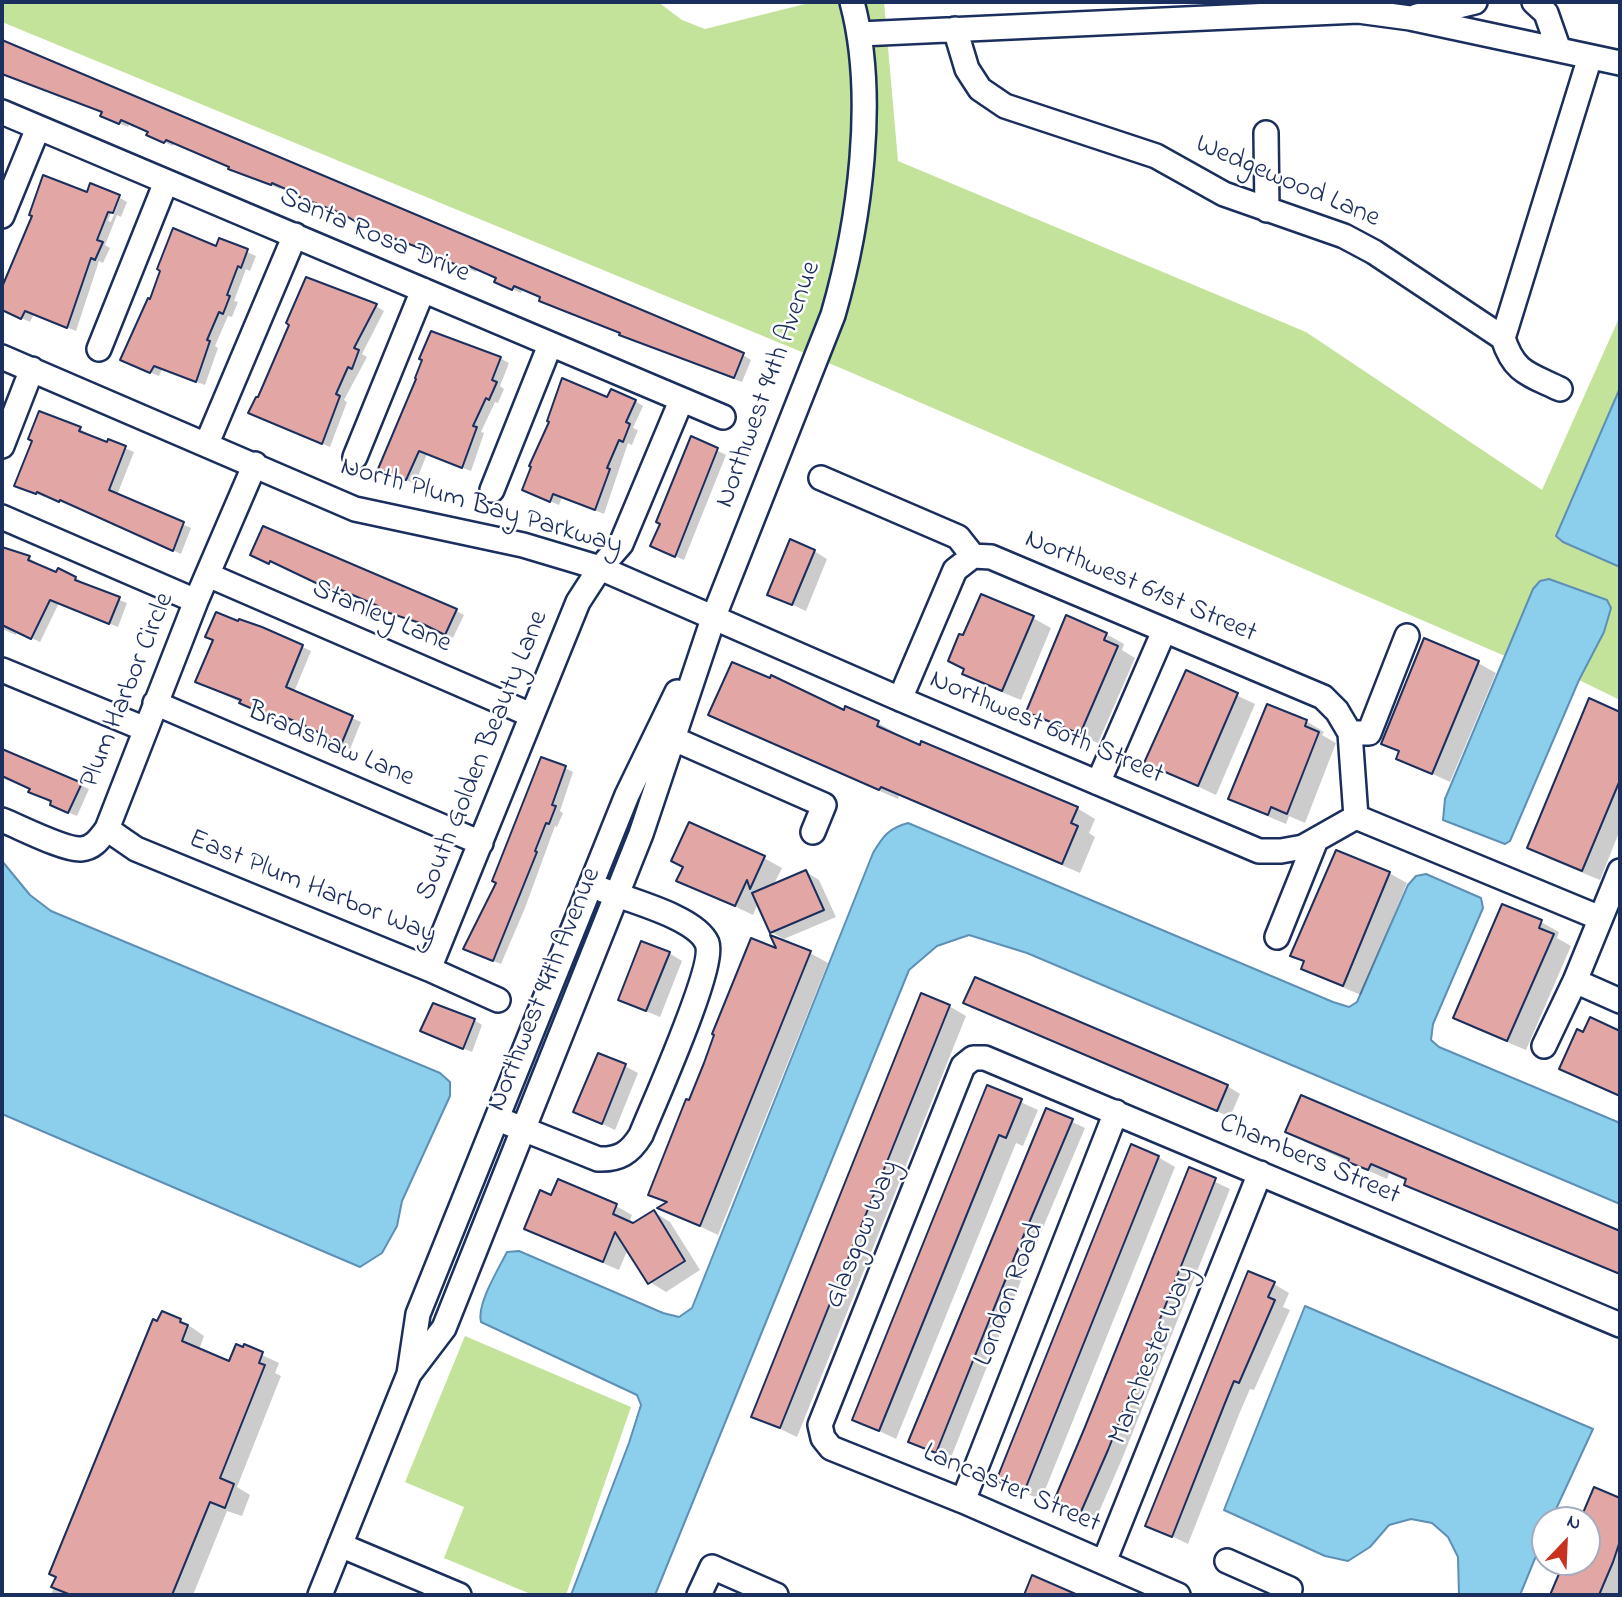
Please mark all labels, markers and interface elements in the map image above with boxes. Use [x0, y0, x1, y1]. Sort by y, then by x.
street label: Wedgewood Lane [1190, 129, 1384, 237]
street label: Santa Rosa Drive [274, 182, 474, 292]
street label: Northwest 94th Avenue [710, 257, 830, 513]
street label: North Plum Bay Parkway [336, 452, 626, 564]
street label: Northwest 61st Street [1019, 524, 1261, 652]
street label: Stanley Lane [306, 574, 456, 662]
street label: Plum Harbor Circle [75, 588, 183, 794]
street label: South Golden Beauty Lane [410, 606, 558, 906]
street label: Northwest 60th Street [924, 664, 1168, 794]
street label: Bradshaw Lane [241, 696, 419, 796]
street label: East Plum Harbor Way [183, 824, 441, 954]
street label: Northwest 94th Avenue [482, 863, 610, 1117]
street label: Chambers Street [1213, 1108, 1405, 1214]
street label: Glasgow Way [819, 1156, 909, 1314]
street label: London Road [968, 1219, 1054, 1371]
street label: Manchester Way [1103, 1262, 1205, 1450]
street label: Lancaster Street [917, 1438, 1105, 1542]
north arrow [1531, 1506, 1601, 1576]
text: N [1562, 1508, 1585, 1538]

